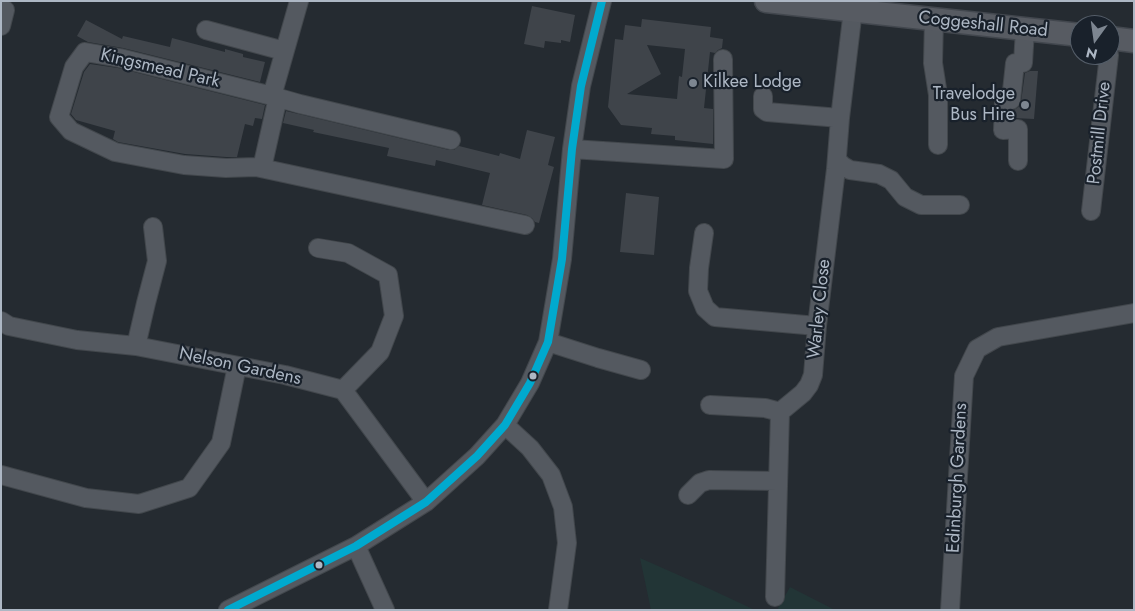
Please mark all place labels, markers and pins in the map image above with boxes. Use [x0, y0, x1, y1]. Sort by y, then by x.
place label: Kilkee Lodge [703, 72, 801, 94]
marker: Kilkee Lodge [687, 77, 699, 89]
place label: Travelodge Bus Hire [933, 84, 1015, 126]
marker: Travelodge Bus Hire [1019, 99, 1031, 111]
unlabelled marker [528, 371, 538, 381]
unlabelled marker [314, 560, 324, 570]

